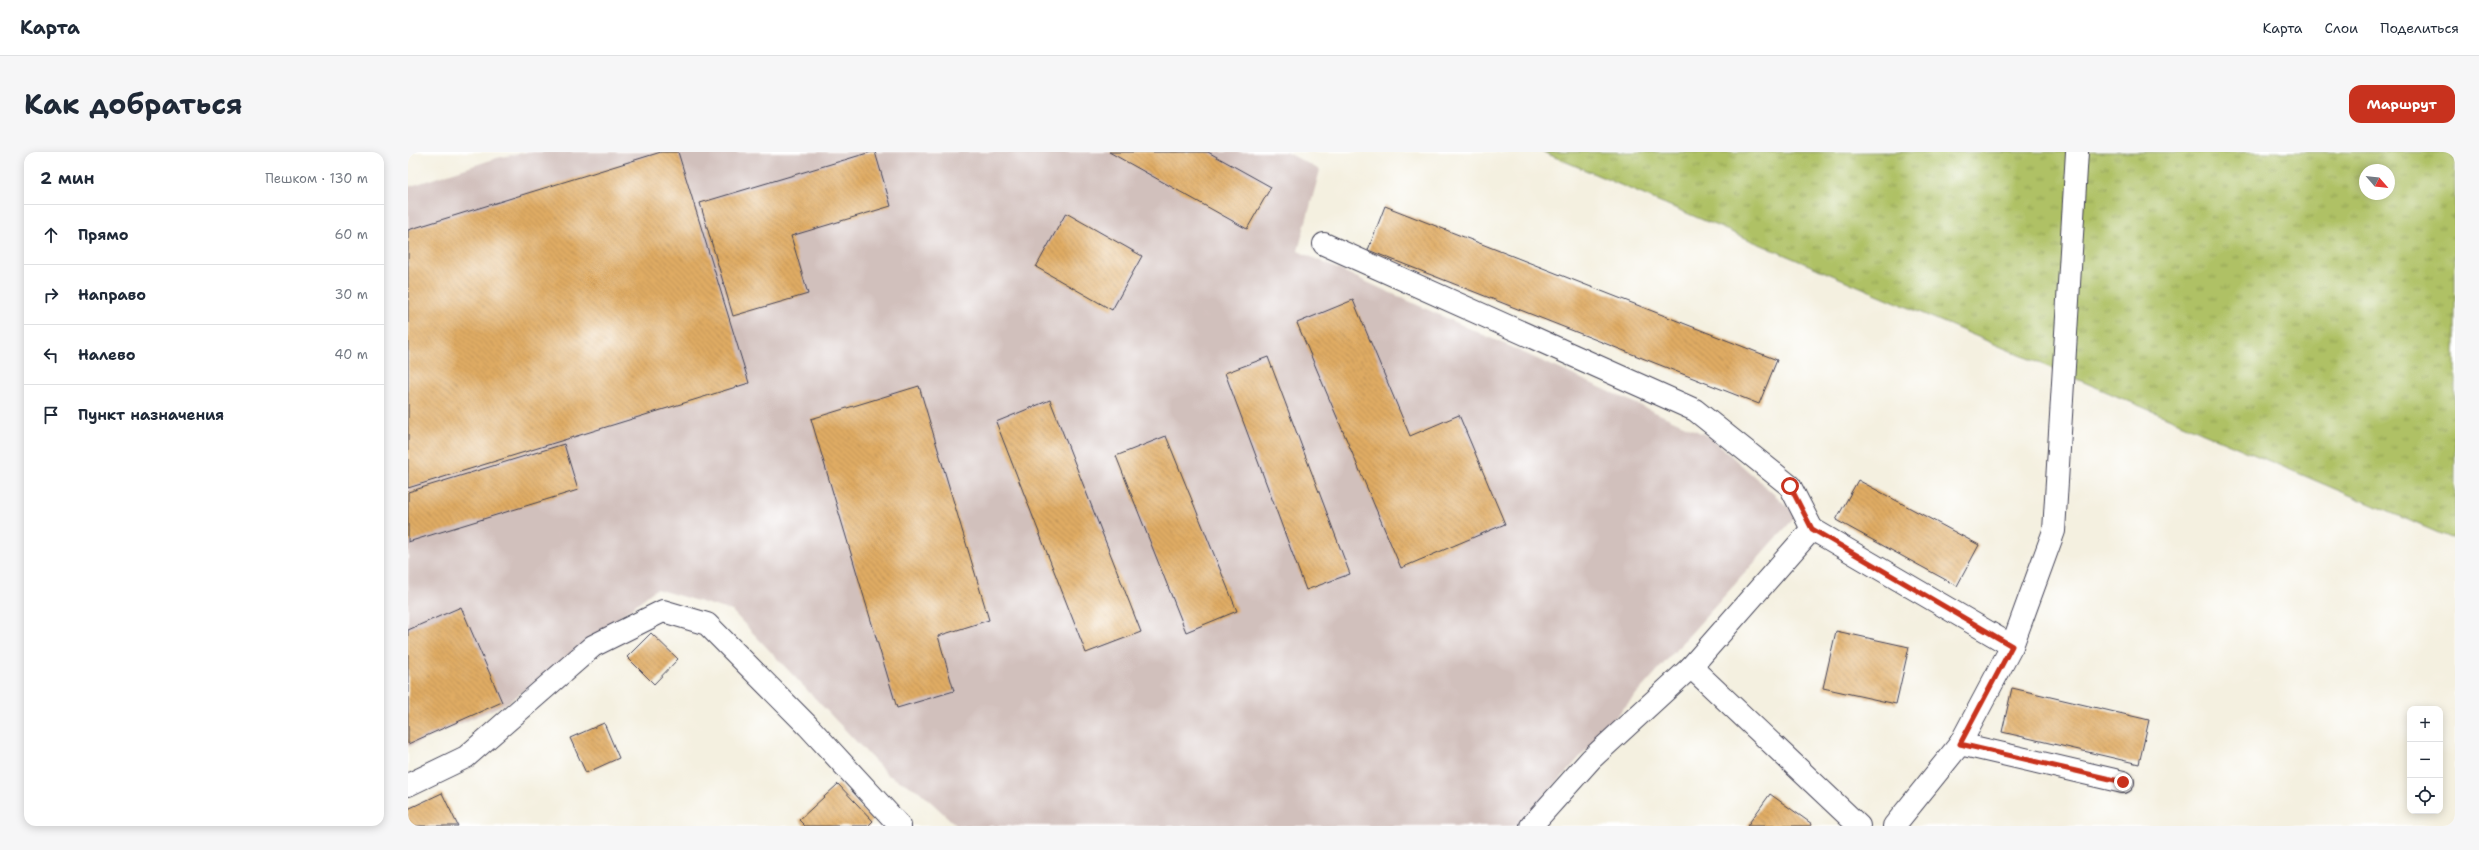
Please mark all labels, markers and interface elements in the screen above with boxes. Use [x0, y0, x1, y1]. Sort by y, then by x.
text: Карта [20, 15, 80, 40]
text: Карта [2262, 19, 2303, 37]
text: Слои [2325, 19, 2358, 37]
text: Поделиться [2380, 19, 2459, 37]
text: Как добраться [24, 85, 243, 123]
button: Маршрут [2349, 85, 2455, 123]
north arrow [2359, 164, 2395, 200]
text: 2 мин [40, 167, 95, 189]
text: Пешком · 130 m [265, 170, 368, 187]
icon: ahead [40, 224, 62, 246]
text: Прямо [78, 225, 128, 245]
text: 60 m [335, 226, 368, 243]
icon: right [40, 284, 62, 306]
text: Направо [78, 285, 146, 305]
text: 30 m [334, 286, 368, 303]
icon: left [40, 344, 62, 366]
text: Налево [78, 345, 136, 365]
text: 40 m [334, 346, 368, 363]
icon: arrive [40, 404, 62, 426]
text: Пункт назначения [78, 405, 224, 425]
route start [1781, 477, 1799, 495]
map controls [2407, 706, 2443, 814]
button: + [2407, 706, 2443, 742]
button: − [2407, 742, 2443, 778]
route end [2114, 773, 2132, 791]
button: locate [2407, 778, 2443, 814]

